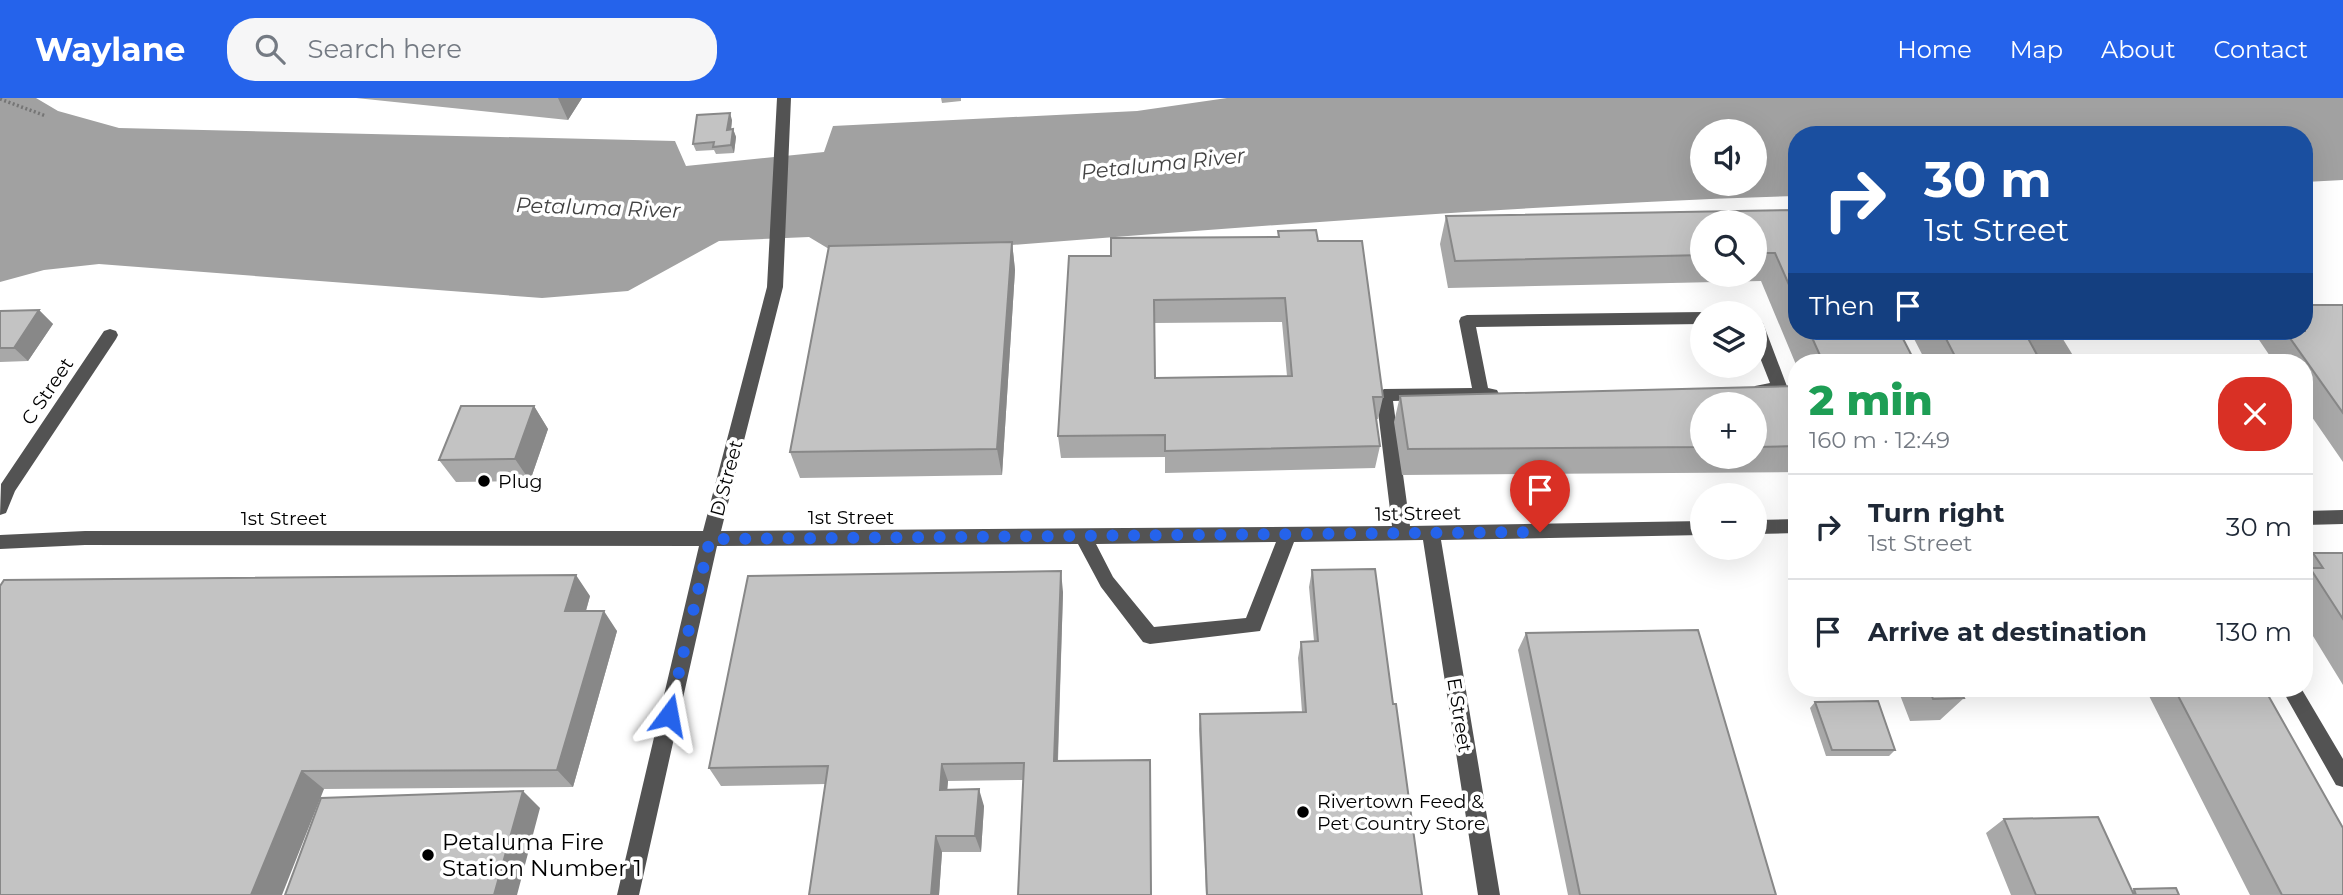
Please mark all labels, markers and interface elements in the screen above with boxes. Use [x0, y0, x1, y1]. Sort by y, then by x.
search box [227, 18, 717, 81]
text: Waylane [35, 29, 185, 69]
icon: search [251, 30, 289, 68]
text: Search here [307, 33, 462, 65]
text: Home [1897, 35, 1972, 64]
text: Map [2010, 35, 2063, 64]
text: About [2101, 35, 2175, 64]
text: Contact [2213, 35, 2308, 64]
map controls [1690, 119, 1767, 560]
button: sound [1690, 119, 1767, 196]
water label: Petaluma River [1080, 142, 1247, 185]
text: 30 m [1924, 150, 2052, 209]
icon: right [1809, 154, 1900, 245]
water label: Petaluma River [515, 192, 681, 223]
button: search [1690, 210, 1767, 287]
text: 1st Street [1924, 210, 2069, 249]
icon: arrive [1889, 287, 1927, 325]
text: Then [1809, 290, 1875, 322]
button: layers [1690, 301, 1767, 378]
street label: C Street [17, 353, 78, 429]
text: 2 min [1809, 374, 1933, 426]
button: close [2218, 377, 2292, 451]
button: + [1690, 392, 1767, 469]
text: 160 m · 12:49 [1809, 426, 1950, 454]
street label: D Street [705, 437, 748, 519]
pin [1510, 460, 1570, 532]
place label: Plug [498, 470, 543, 493]
icon: arrive [1521, 471, 1559, 509]
marker: Plug [476, 473, 492, 489]
button: − [1690, 483, 1767, 560]
text: Turn right [1868, 497, 2004, 529]
street label: 1st Street [1375, 501, 1462, 526]
street label: 1st Street [808, 506, 894, 529]
street label: 1st Street [241, 507, 327, 530]
icon: right [1809, 508, 1847, 546]
text: 30 m [2226, 511, 2292, 543]
text: 1st Street [1868, 529, 1972, 557]
icon: arrive [1809, 613, 1847, 651]
text: Arrive at destination [1868, 616, 2147, 648]
text: 130 m [2216, 616, 2292, 648]
street label: E Street [1442, 676, 1477, 754]
position arrow [632, 678, 706, 752]
place label: Rivertown Feed & Pet Country Store [1317, 790, 1485, 835]
marker: Rivertown Feed & Pet Country Store [1295, 804, 1311, 820]
place label: Petaluma Fire Station Number 1 [442, 828, 642, 882]
marker: Petaluma Fire Station Number 1 [420, 847, 436, 863]

